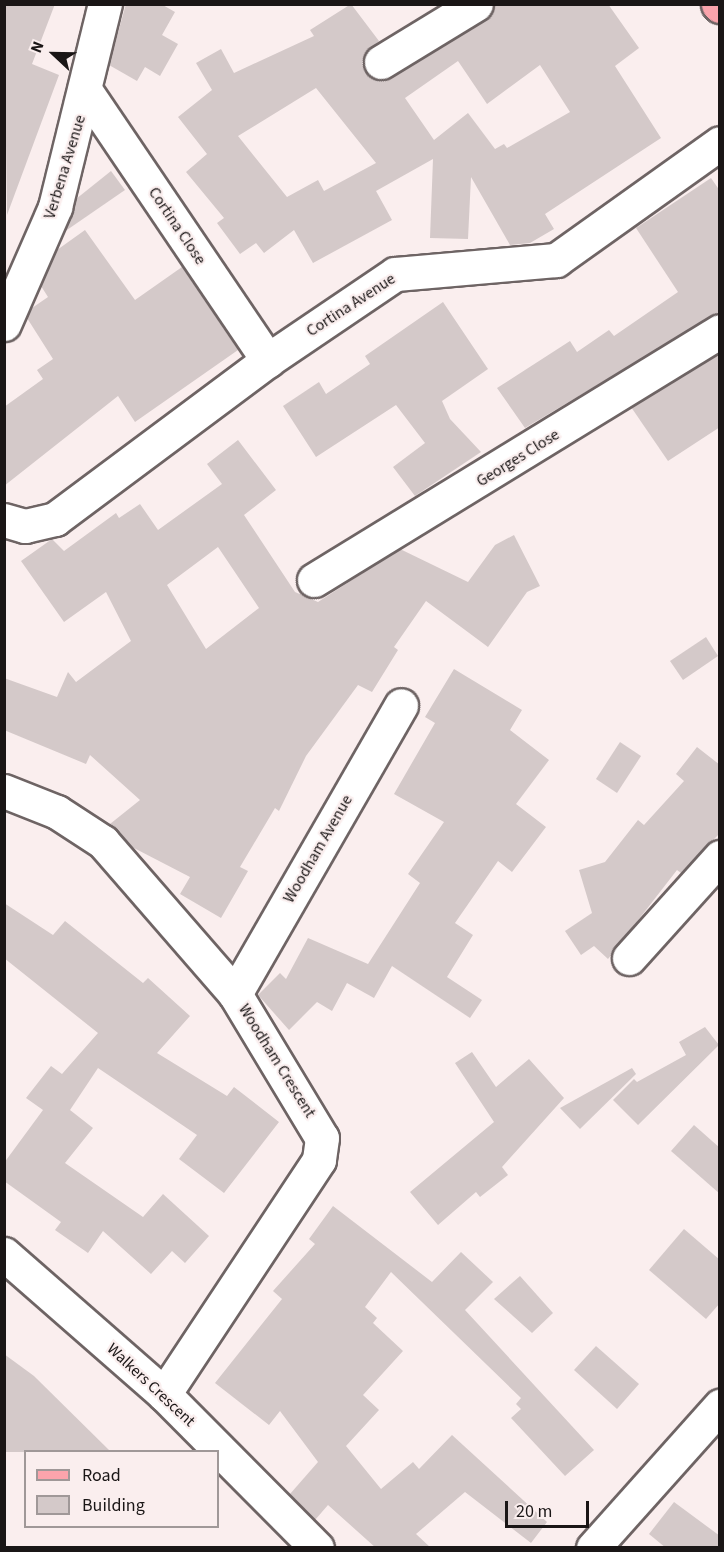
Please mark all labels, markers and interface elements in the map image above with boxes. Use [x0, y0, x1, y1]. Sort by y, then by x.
north arrow [24, 24, 84, 84]
text: N [25, 38, 49, 56]
street label: Verbena Avenue [40, 113, 90, 221]
street label: Cortina Close [144, 184, 210, 268]
street label: Cortina Avenue [303, 269, 399, 341]
street label: Georges Close [473, 425, 563, 491]
street label: Woodham Avenue [279, 792, 357, 906]
street label: Woodham Crescent [234, 1001, 320, 1121]
street label: Walkers Crescent [103, 1339, 199, 1431]
legend [24, 1450, 219, 1528]
text: Road [82, 1463, 121, 1488]
scale bar [508, 1489, 592, 1527]
text: Building [82, 1493, 145, 1518]
text: 20 m [516, 1499, 552, 1524]

